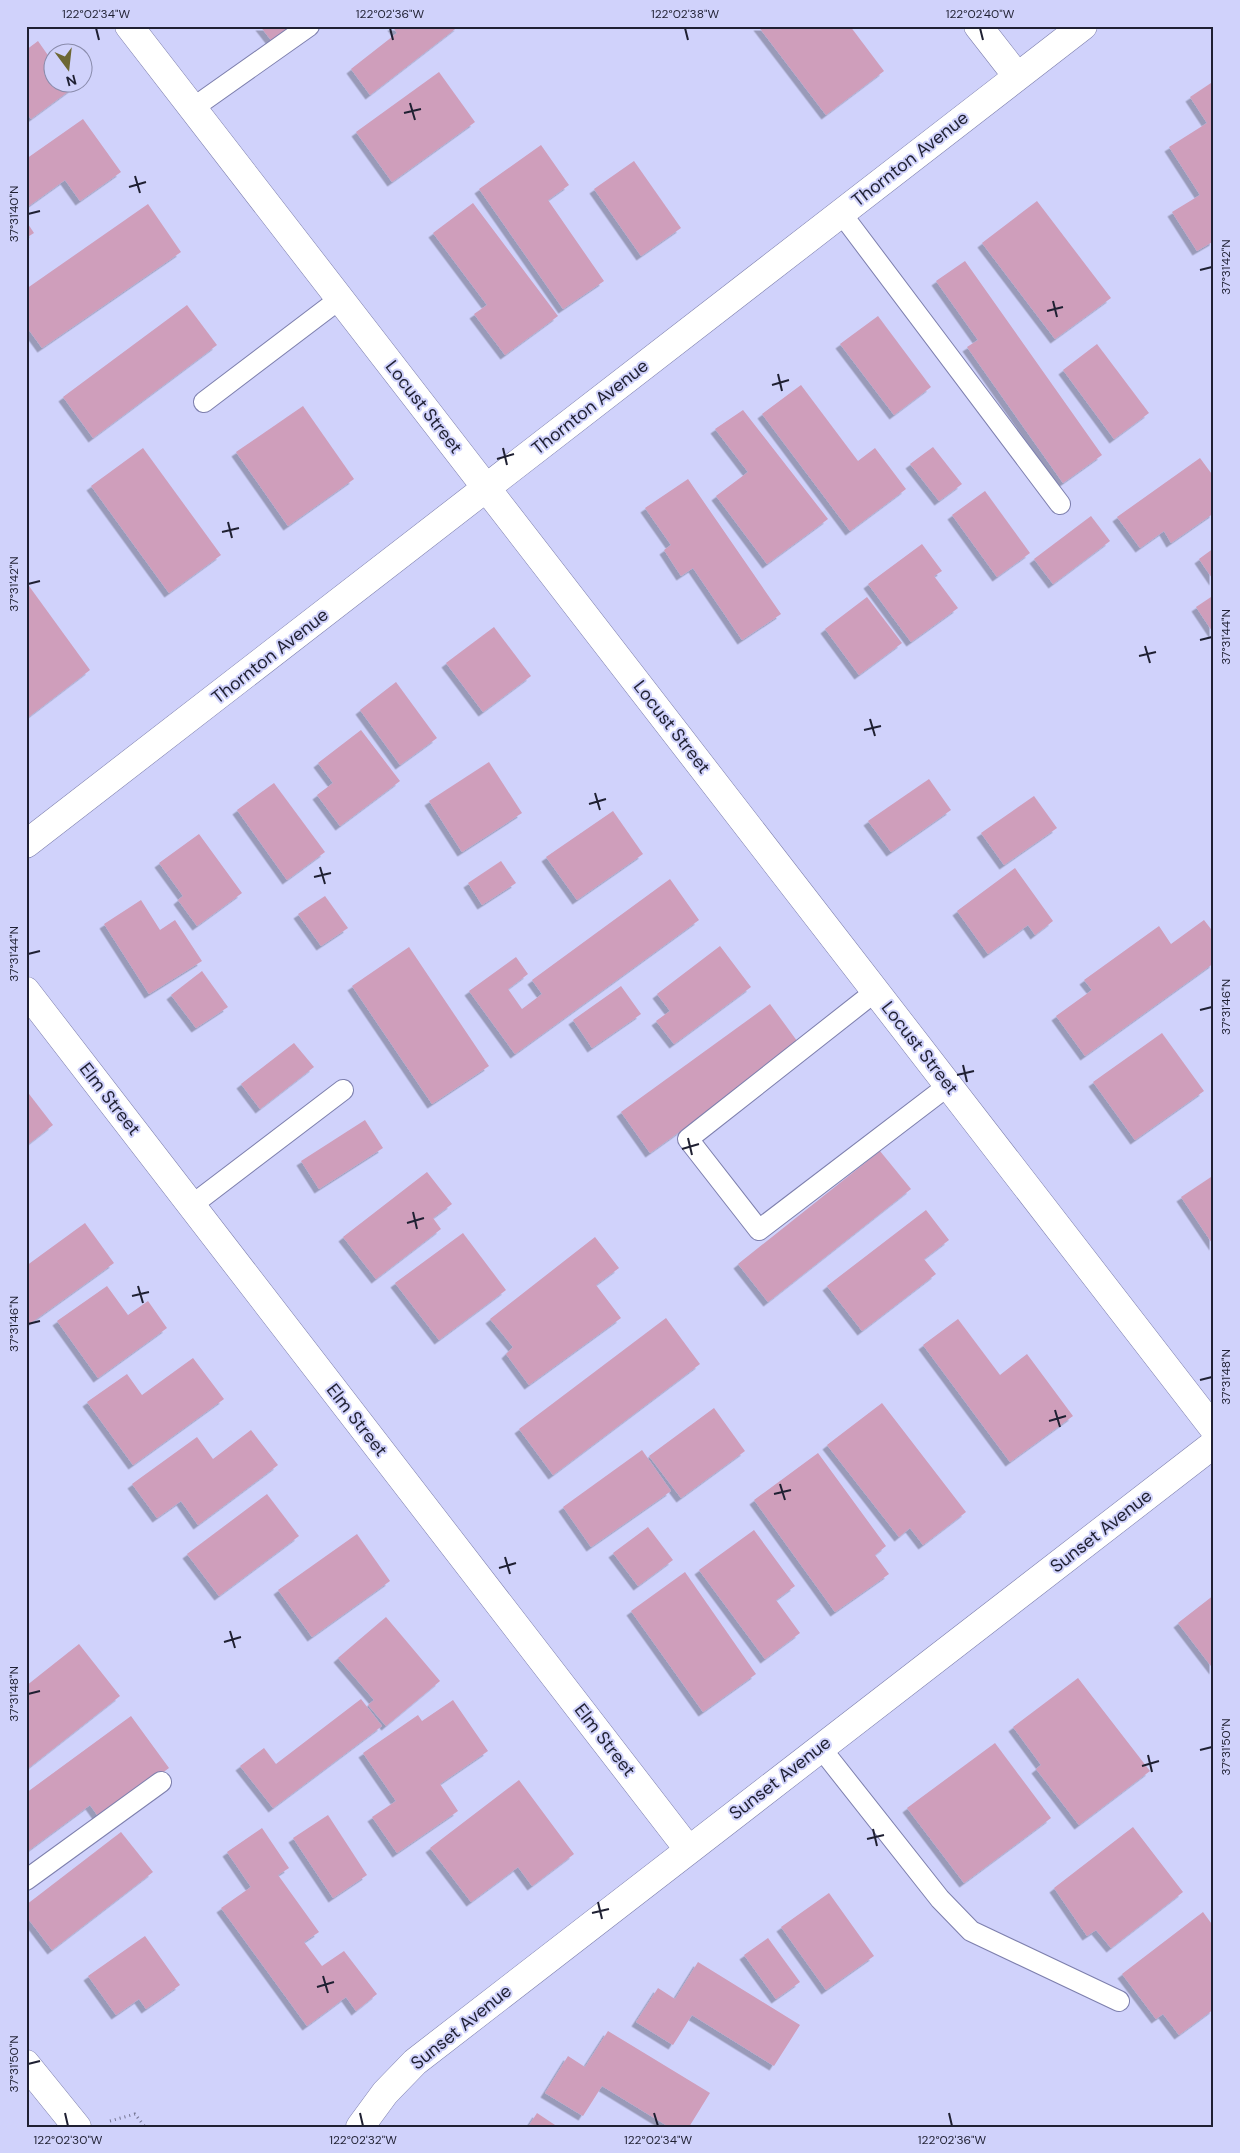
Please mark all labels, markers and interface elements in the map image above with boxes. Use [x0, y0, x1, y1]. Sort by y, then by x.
text: 122°02'34"W [62, 6, 130, 22]
text: 122°02'36"W [356, 6, 425, 22]
text: 122°02'38"W [651, 6, 719, 22]
text: 122°02'40"W [946, 6, 1015, 22]
north arrow [42, 42, 92, 92]
text: N [64, 71, 79, 91]
street label: Thornton Avenue [847, 106, 973, 212]
text: 37°31'40"N [6, 186, 22, 242]
text: 37°31'42"N [1218, 239, 1234, 295]
street label: Thornton Avenue [527, 354, 653, 460]
street label: Locust Street [380, 356, 468, 458]
text: 37°31'42"N [6, 556, 22, 612]
street label: Thornton Avenue [207, 603, 333, 709]
text: 37°31'44"N [1218, 609, 1234, 665]
street label: Locust Street [628, 676, 716, 778]
text: 37°31'44"N [6, 926, 22, 982]
text: 37°31'46"N [1218, 979, 1234, 1035]
street label: Locust Street [876, 997, 964, 1099]
street label: Elm Street [74, 1058, 146, 1140]
text: 37°31'46"N [6, 1296, 22, 1352]
text: 37°31'48"N [1218, 1349, 1234, 1405]
street label: Elm Street [321, 1379, 393, 1461]
street label: Sunset Avenue [1045, 1484, 1157, 1578]
text: 37°31'48"N [6, 1666, 22, 1722]
street label: Elm Street [569, 1699, 641, 1781]
text: 37°31'50"N [1218, 1719, 1234, 1775]
street label: Sunset Avenue [724, 1731, 836, 1825]
street label: Sunset Avenue [406, 1979, 516, 2075]
text: 37°31'50"N [6, 2036, 22, 2092]
text: 122°02'30"W [33, 2132, 103, 2148]
text: 122°02'32"W [329, 2132, 397, 2148]
text: 122°02'34"W [624, 2132, 692, 2148]
text: 122°02'36"W [918, 2132, 987, 2148]

